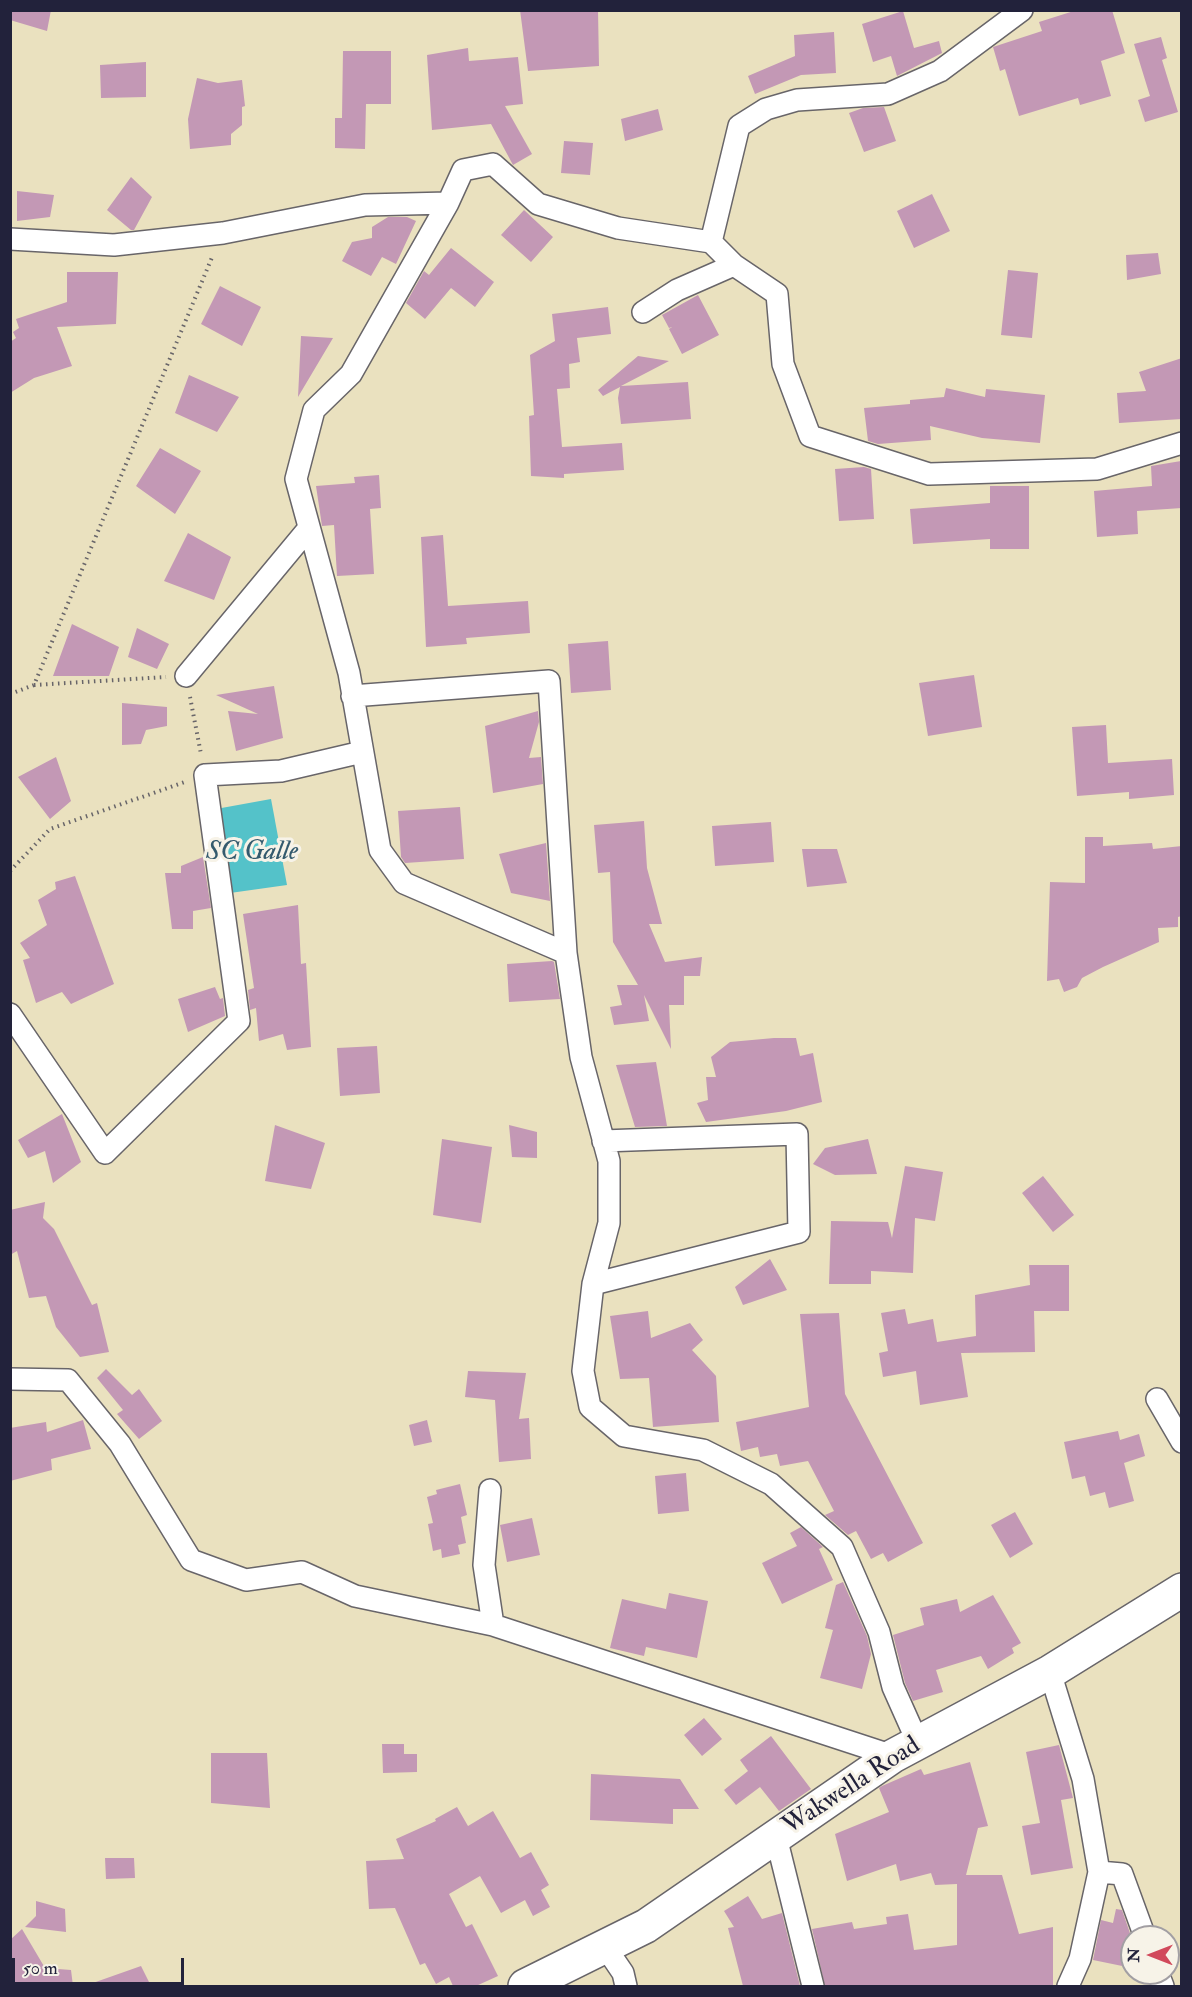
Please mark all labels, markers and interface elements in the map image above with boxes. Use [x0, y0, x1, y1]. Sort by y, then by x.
water label: SC Galle [206, 837, 298, 869]
street label: Wakwella Road [777, 1731, 927, 1843]
north arrow [1120, 1925, 1180, 1985]
scale bar [15, 1946, 188, 1984]
text: N [1124, 1948, 1144, 1962]
text: 50 m [23, 1957, 58, 1980]

